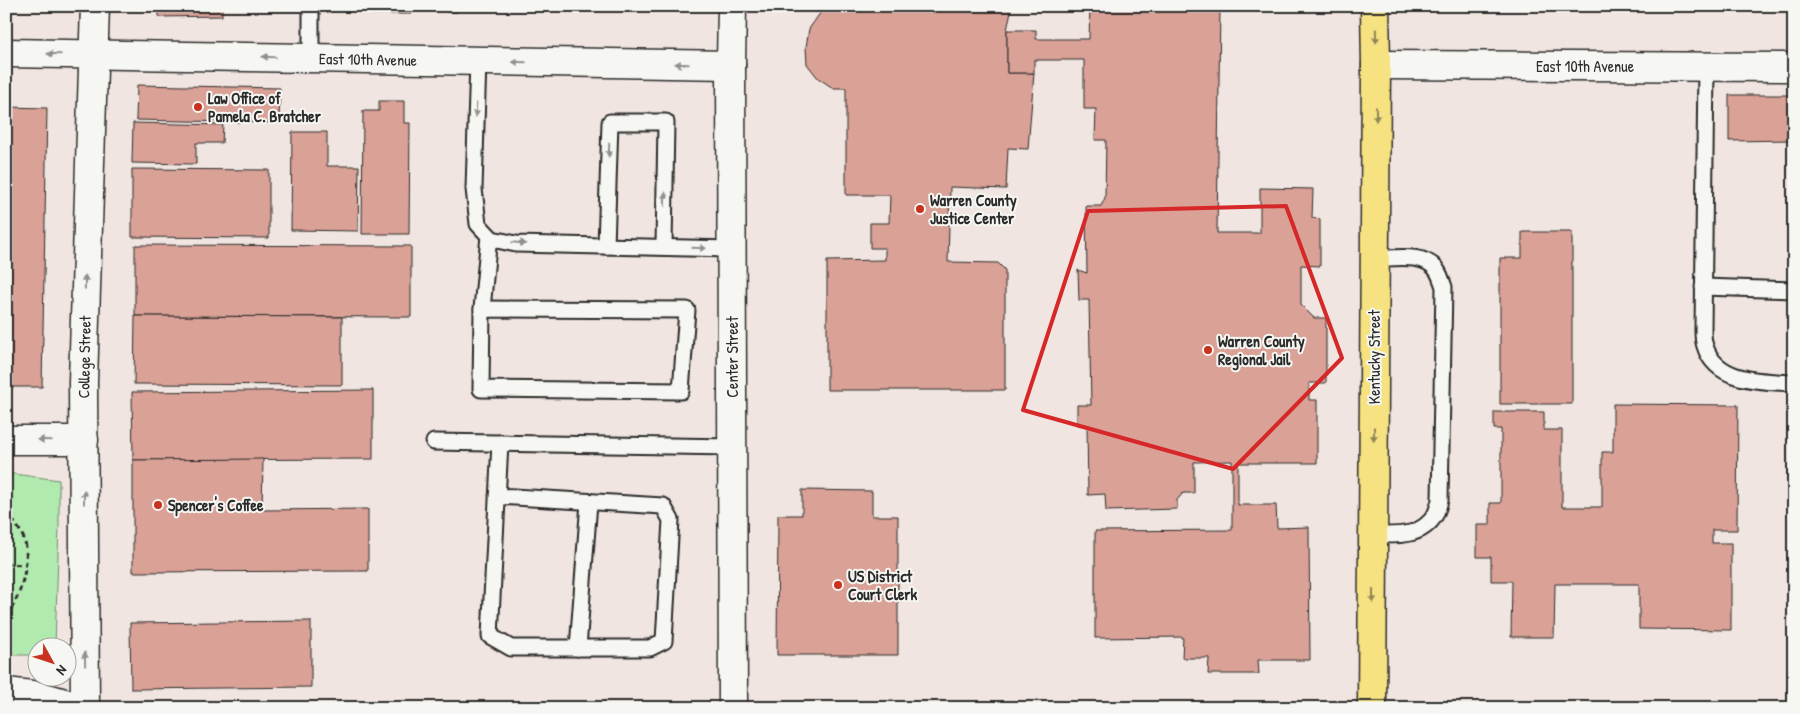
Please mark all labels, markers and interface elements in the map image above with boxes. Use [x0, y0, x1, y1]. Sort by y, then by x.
one-way arrow [1372, 28, 1380, 44]
street label: East 10th Avenue [319, 47, 418, 71]
one-way arrow [46, 50, 62, 58]
one-way arrow [261, 53, 277, 61]
street label: East 10th Avenue [1536, 55, 1635, 77]
one-way arrow [511, 57, 527, 65]
one-way arrow [674, 60, 690, 68]
place label: Law Office of Pamela C. Bratcher [208, 87, 322, 127]
marker: Law Office of Pamela C. Bratcher [192, 101, 204, 113]
one-way arrow [472, 102, 480, 118]
one-way arrow [1372, 106, 1380, 122]
one-way arrow [605, 143, 613, 159]
place label: Warren County Justice Center [930, 189, 1017, 229]
one-way arrow [661, 190, 669, 206]
marker: Warren County Justice Center [914, 203, 926, 215]
one-way arrow [511, 240, 527, 248]
one-way arrow [691, 244, 707, 252]
one-way arrow [82, 273, 90, 289]
street label: Kentucky Street [1363, 309, 1385, 404]
street label: College Street [72, 315, 96, 399]
street label: Center Street [721, 316, 743, 398]
place label: Warren County Regional Jail [1218, 330, 1305, 371]
marker: Warren County Regional Jail [1202, 344, 1214, 356]
one-way arrow [1370, 426, 1378, 442]
one-way arrow [37, 435, 53, 443]
one-way arrow [80, 488, 88, 504]
place label: Spencer's Coffee [168, 494, 264, 517]
marker: Spencer's Coffee [152, 499, 164, 511]
place label: US District Court Clerk [848, 565, 918, 605]
marker: US District Court Clerk [832, 579, 844, 591]
one-way arrow [1369, 588, 1377, 604]
north arrow [28, 636, 78, 686]
one-way arrow [80, 651, 88, 667]
text: N [52, 662, 72, 680]

